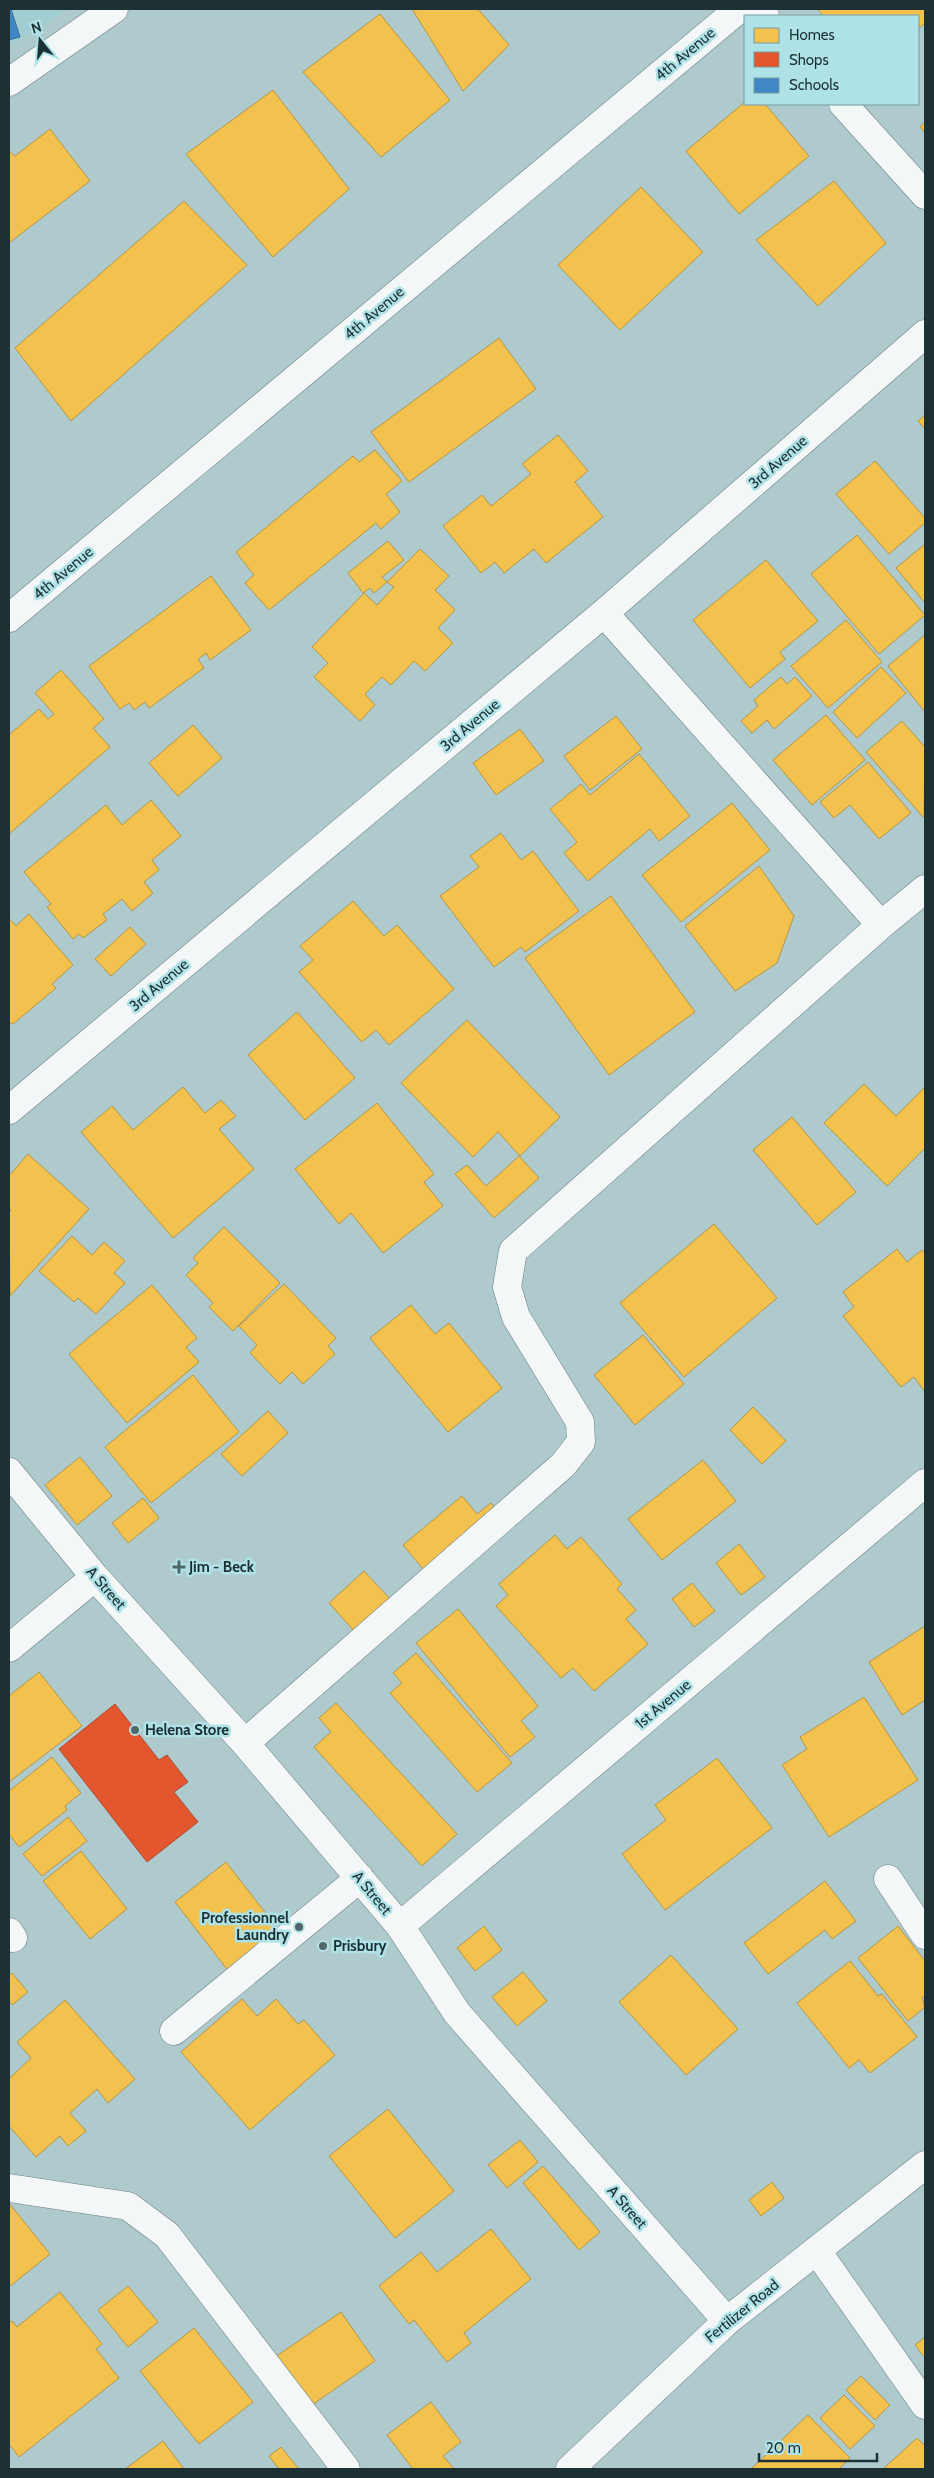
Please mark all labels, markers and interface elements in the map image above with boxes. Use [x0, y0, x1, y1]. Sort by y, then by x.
north arrow [15, 15, 65, 65]
legend [744, 15, 919, 105]
text: N [29, 18, 44, 38]
street label: 4th Avenue [651, 24, 719, 84]
text: Homes [789, 26, 835, 44]
text: Shops [789, 51, 829, 69]
text: Schools [789, 76, 839, 94]
street label: 4th Avenue [340, 283, 408, 343]
street label: 3rd Avenue [745, 431, 811, 492]
street label: 4th Avenue [29, 543, 97, 603]
street label: 3rd Avenue [437, 695, 504, 755]
street label: 3rd Avenue [126, 955, 193, 1015]
place label: Jim - Beck [188, 1558, 255, 1576]
marker: Jim - Beck [173, 1561, 185, 1573]
street label: A Street [82, 1563, 130, 1613]
street label: 1st Avenue [632, 1675, 695, 1732]
place label: Helena Store [145, 1721, 229, 1739]
marker: Helena Store [129, 1724, 141, 1736]
street label: A Street [349, 1868, 395, 1918]
place label: Professionnel Laundry [201, 1909, 290, 1944]
marker: Professionnel Laundry [293, 1921, 305, 1933]
place label: Prisbury [333, 1937, 388, 1955]
marker: Prisbury [317, 1940, 329, 1952]
street label: A Street [603, 2182, 651, 2232]
street label: Fertilizer Road [701, 2276, 783, 2346]
scale bar [759, 2430, 876, 2462]
text: 20 m [766, 2439, 801, 2457]

